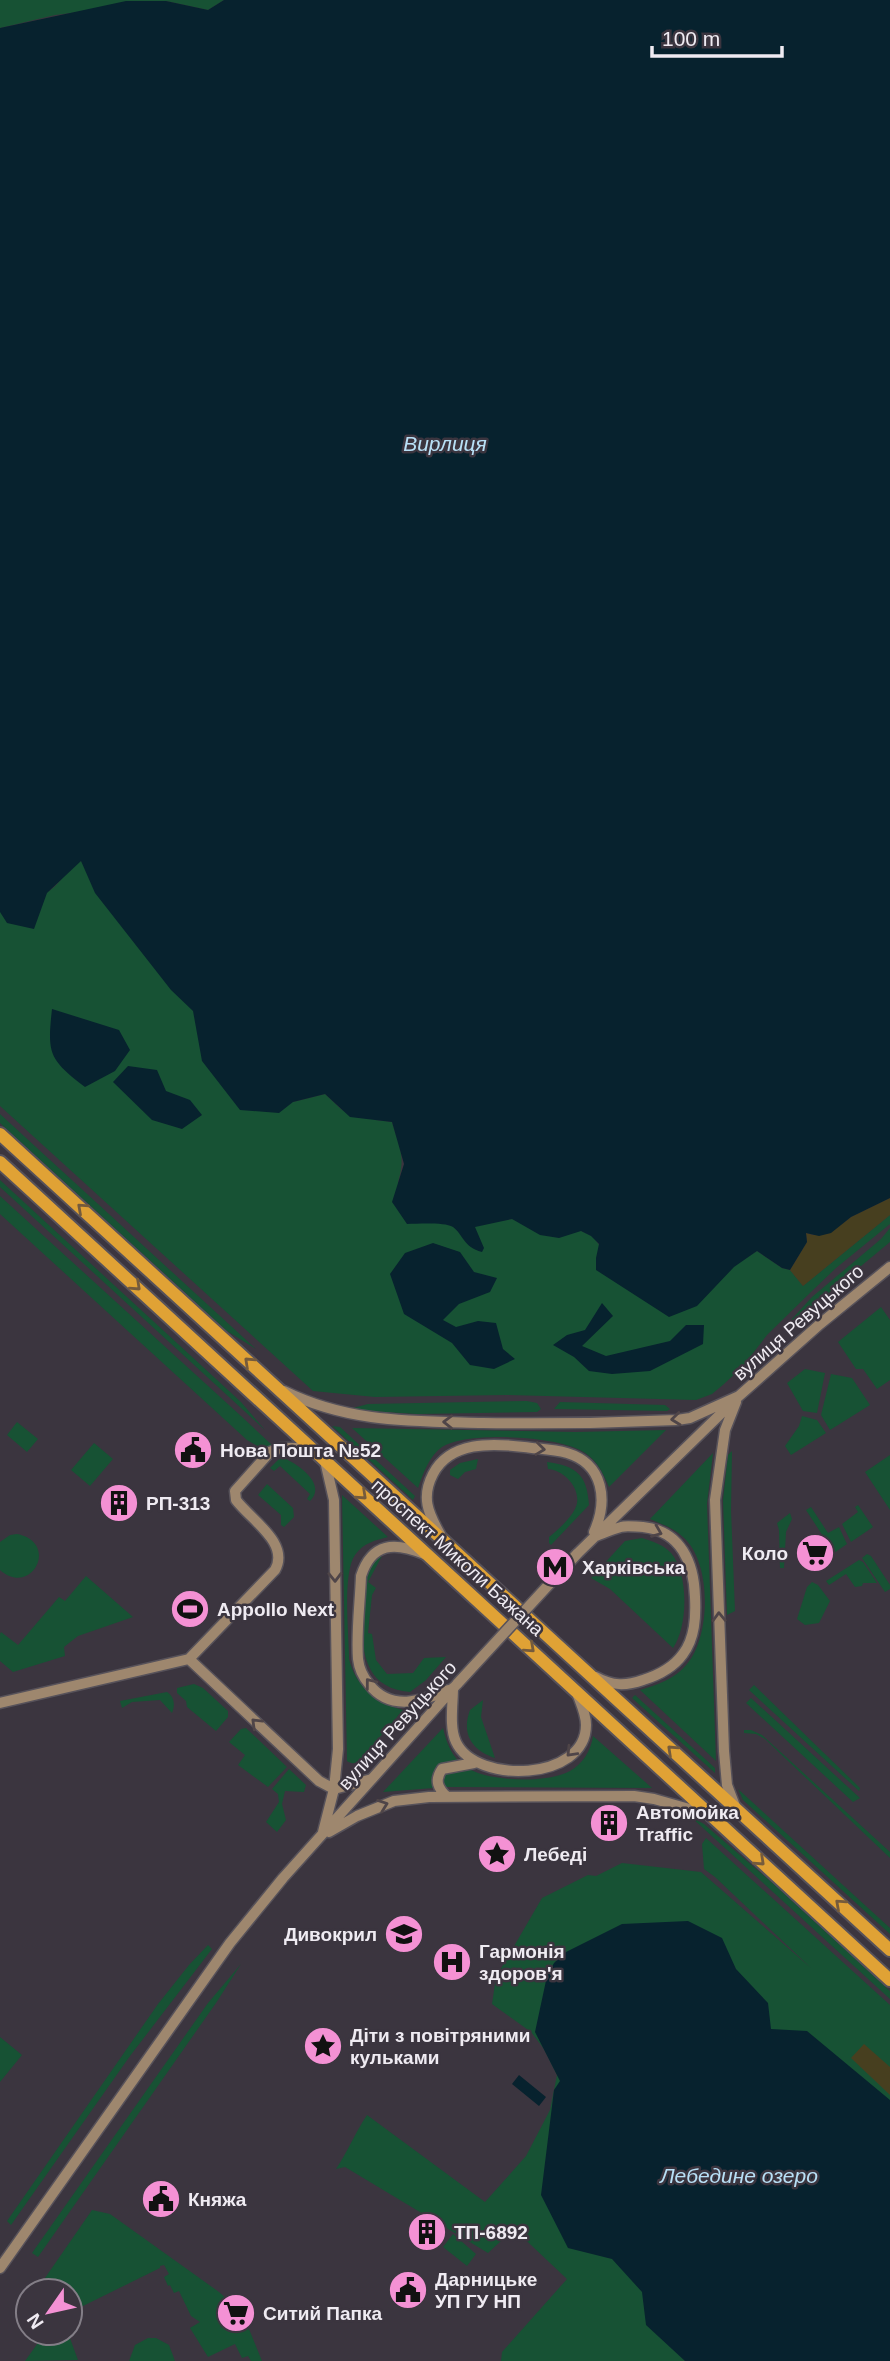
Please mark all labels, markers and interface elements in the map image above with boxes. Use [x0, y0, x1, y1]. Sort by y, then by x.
scale bar [652, 14, 782, 58]
text: 100 m [662, 27, 720, 50]
water label: Вирлиця [403, 432, 487, 455]
one-way arrow [77, 1204, 90, 1216]
street label: вулиця Ревуцького [729, 1260, 868, 1385]
one-way arrow [127, 1278, 140, 1290]
one-way arrow [244, 1358, 257, 1370]
one-way arrow [670, 1412, 681, 1427]
one-way arrow [442, 1414, 453, 1430]
public building icon: Нова Пошта №52 [172, 1429, 214, 1471]
place label: Нова Пошта №52 [220, 1440, 381, 1461]
one-way arrow [534, 1441, 546, 1456]
street label: проспект Миколи Бажана [367, 1475, 548, 1640]
building icon: РП-313 [98, 1482, 140, 1524]
one-way arrow [354, 1486, 367, 1499]
place label: РП-313 [146, 1493, 210, 1514]
one-way arrow [650, 1523, 662, 1537]
supermarket icon: Коло [794, 1532, 836, 1574]
place label: Коло [742, 1543, 788, 1564]
metro station icon: Харківська [534, 1546, 576, 1588]
place label: Харківська [582, 1557, 686, 1578]
one-way arrow [327, 1572, 343, 1582]
sports icon: Appollo Next [169, 1588, 211, 1630]
place label: Appollo Next [217, 1599, 335, 1620]
one-way arrow [712, 1611, 727, 1622]
one-way arrow [522, 1640, 535, 1652]
street label: вулиця Ревуцького [334, 1657, 461, 1794]
one-way arrow [366, 1678, 378, 1691]
one-way arrow [251, 1718, 264, 1731]
one-way arrow [567, 1743, 580, 1756]
one-way arrow [667, 1745, 680, 1758]
one-way arrow [377, 1799, 389, 1813]
building icon: Автомойка Traffic [588, 1802, 630, 1844]
place label: Автомойка Traffic [636, 1802, 739, 1845]
place icon: Лебеді [476, 1833, 518, 1875]
place label: Лебеді [524, 1844, 587, 1865]
one-way arrow [752, 1852, 765, 1865]
one-way arrow [835, 1899, 848, 1912]
school or university icon: Дивокрил [383, 1913, 425, 1955]
place label: Дивокрил [284, 1924, 377, 1945]
hospital icon: Гармонія здоров'я [431, 1941, 473, 1983]
place label: Гармонія здоров'я [479, 1941, 565, 1984]
place icon: Діти з повітряними кульками [302, 2025, 344, 2067]
place label: Діти з повітряними кульками [350, 2025, 530, 2068]
water label: Лебедине озеро [658, 2164, 818, 2187]
public building icon: Княжа [140, 2178, 182, 2220]
place label: Княжа [188, 2189, 247, 2210]
building icon: ТП-6892 [406, 2211, 448, 2253]
place label: ТП-6892 [454, 2222, 528, 2243]
public building icon: Дарницьке УП ГУ НП [387, 2269, 429, 2311]
place label: Дарницьке УП ГУ НП [435, 2269, 537, 2312]
north arrow [14, 2277, 84, 2347]
supermarket icon: Ситий Папка [215, 2292, 257, 2334]
place label: Ситий Папка [263, 2303, 383, 2324]
text: N [23, 2310, 48, 2333]

